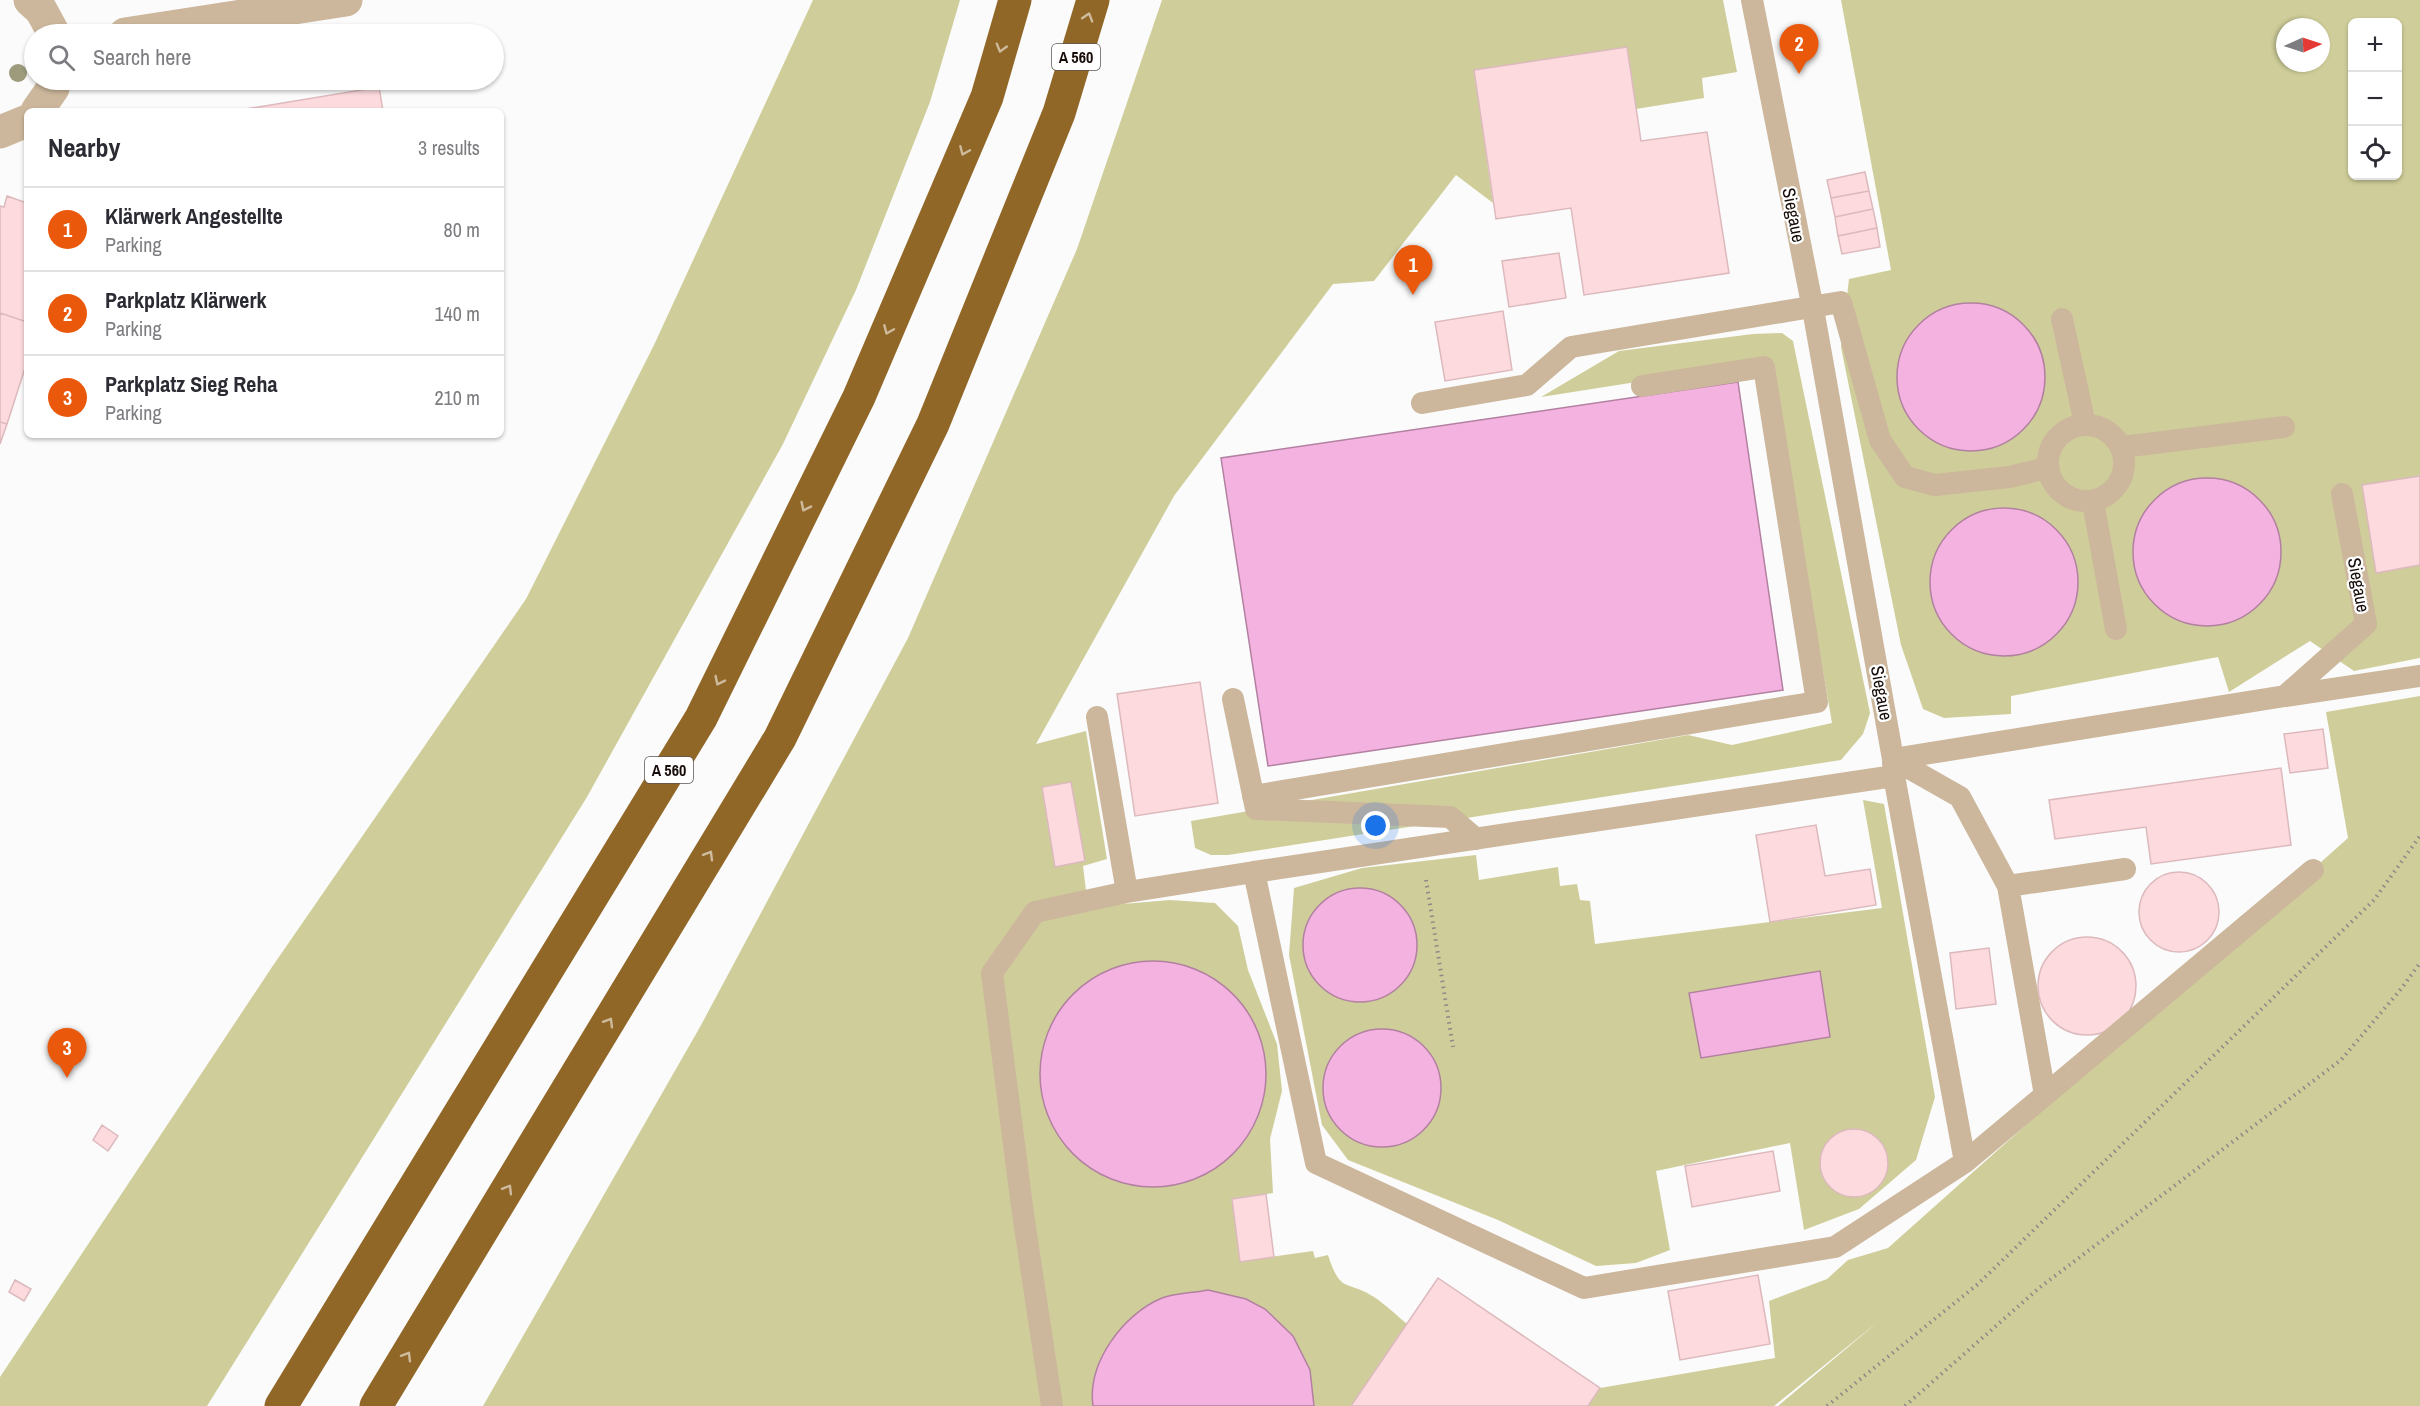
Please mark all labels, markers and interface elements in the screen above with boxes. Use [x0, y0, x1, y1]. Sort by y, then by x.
one-way arrow [1081, 12, 1093, 23]
north arrow [2276, 18, 2330, 72]
map controls [2348, 18, 2402, 180]
button: + [2348, 18, 2402, 72]
search box [24, 24, 504, 90]
pin: 2 [1780, 25, 1818, 74]
icon: search [45, 41, 78, 74]
text: Search here [93, 42, 191, 72]
one-way arrow [996, 42, 1008, 53]
road number: A 560 [1052, 44, 1100, 70]
button: − [2348, 72, 2402, 126]
button: locate [2348, 126, 2402, 180]
text: Nearby [48, 130, 120, 165]
text: 3 results [418, 134, 480, 161]
one-way arrow [959, 144, 971, 155]
street label: Siegaue [1776, 186, 1812, 244]
text: Klärwerk Angestellte [105, 201, 283, 231]
text: 1 [63, 216, 72, 243]
text: 80 m [444, 216, 480, 243]
text: Parking [105, 231, 162, 258]
pin: 1 [1394, 246, 1432, 295]
text: Parkplatz Klärwerk [105, 285, 266, 315]
text: 2 [63, 300, 72, 327]
text: 140 m [434, 300, 480, 327]
text: Parking [105, 315, 162, 342]
one-way arrow [883, 324, 895, 335]
text: Parkplatz Sieg Reha [105, 369, 277, 399]
text: 3 [63, 384, 72, 411]
text: 210 m [434, 384, 480, 411]
text: Parking [105, 399, 162, 426]
one-way arrow [801, 500, 812, 511]
street label: Siegaue [2342, 556, 2376, 614]
street label: Siegaue [1865, 664, 1899, 722]
one-way arrow [715, 675, 726, 686]
road number: A 560 [645, 757, 693, 783]
your location [1361, 811, 1390, 840]
one-way arrow [702, 851, 714, 861]
one-way arrow [601, 1018, 613, 1028]
pin: 3 [48, 1028, 86, 1078]
one-way arrow [500, 1185, 512, 1195]
one-way arrow [399, 1352, 411, 1362]

